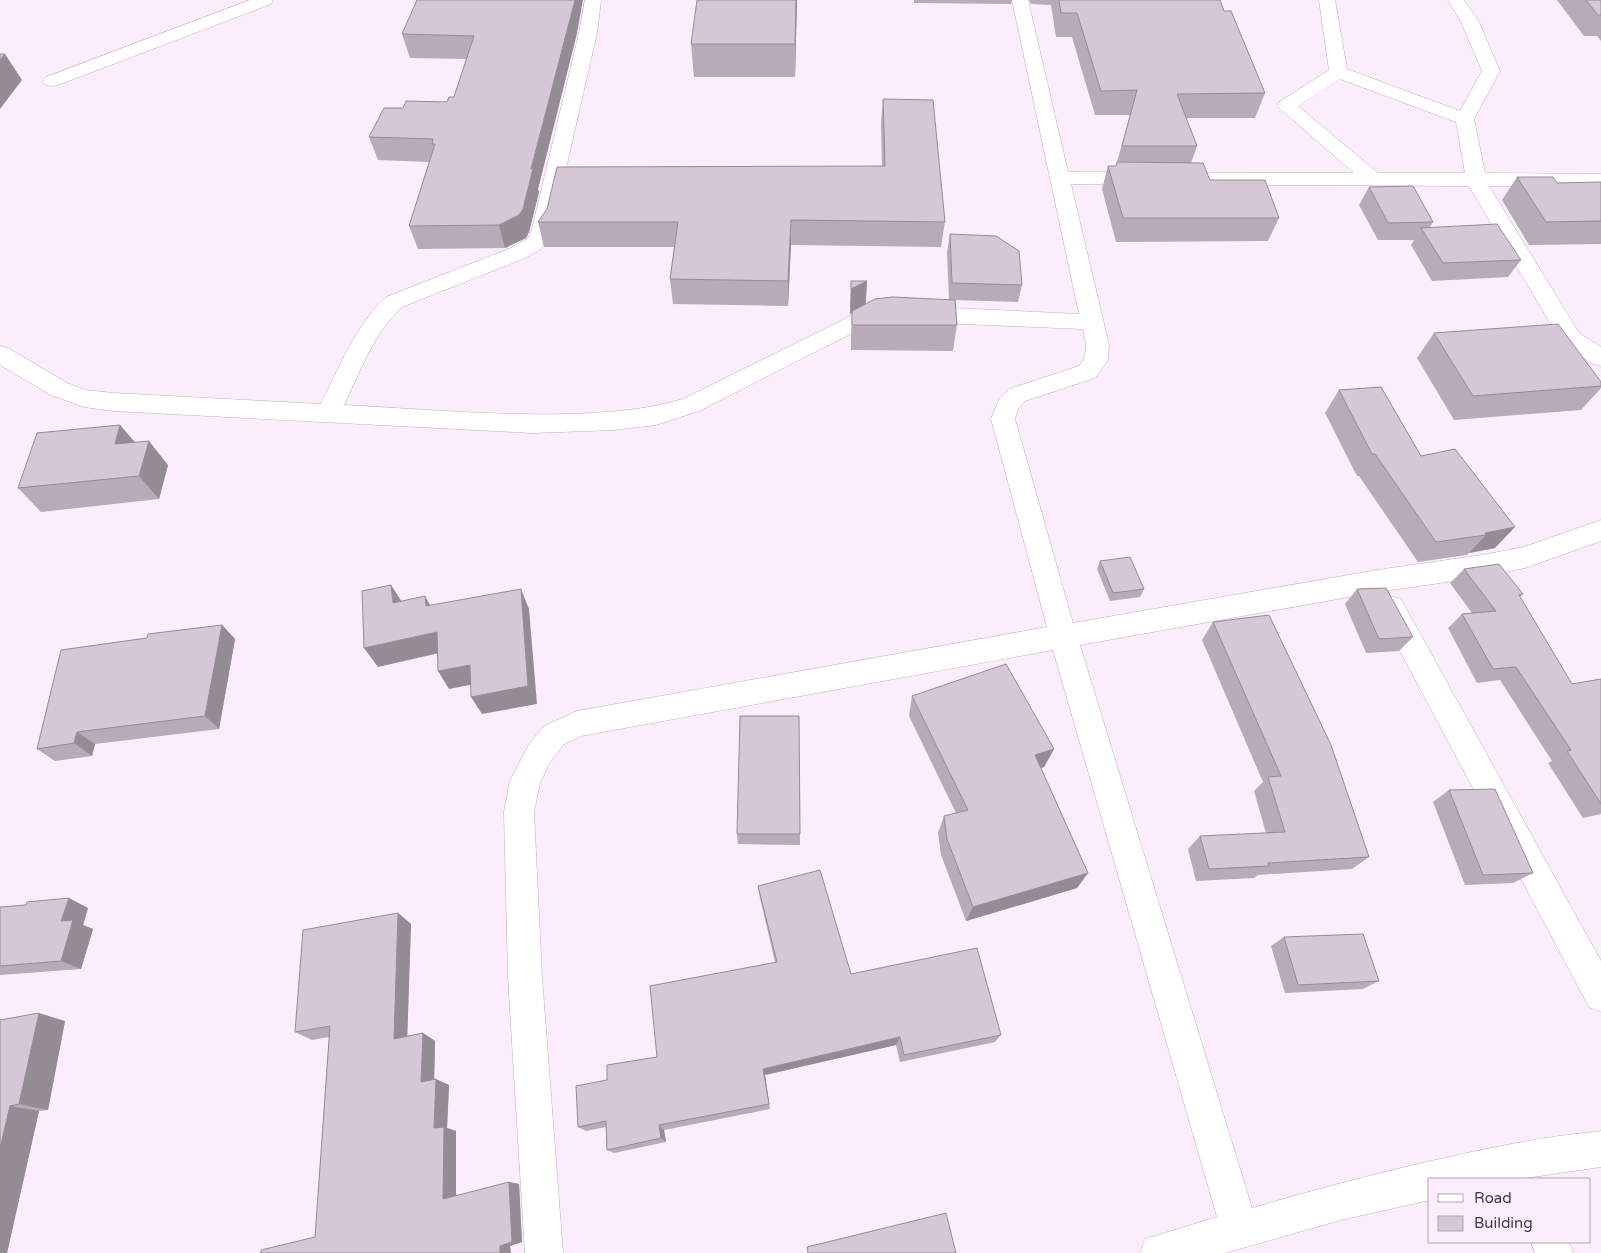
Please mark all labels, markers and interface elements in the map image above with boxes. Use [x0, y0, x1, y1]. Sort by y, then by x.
legend [1428, 1178, 1591, 1243]
text: Road [1474, 1189, 1512, 1207]
text: Building [1474, 1214, 1533, 1232]

